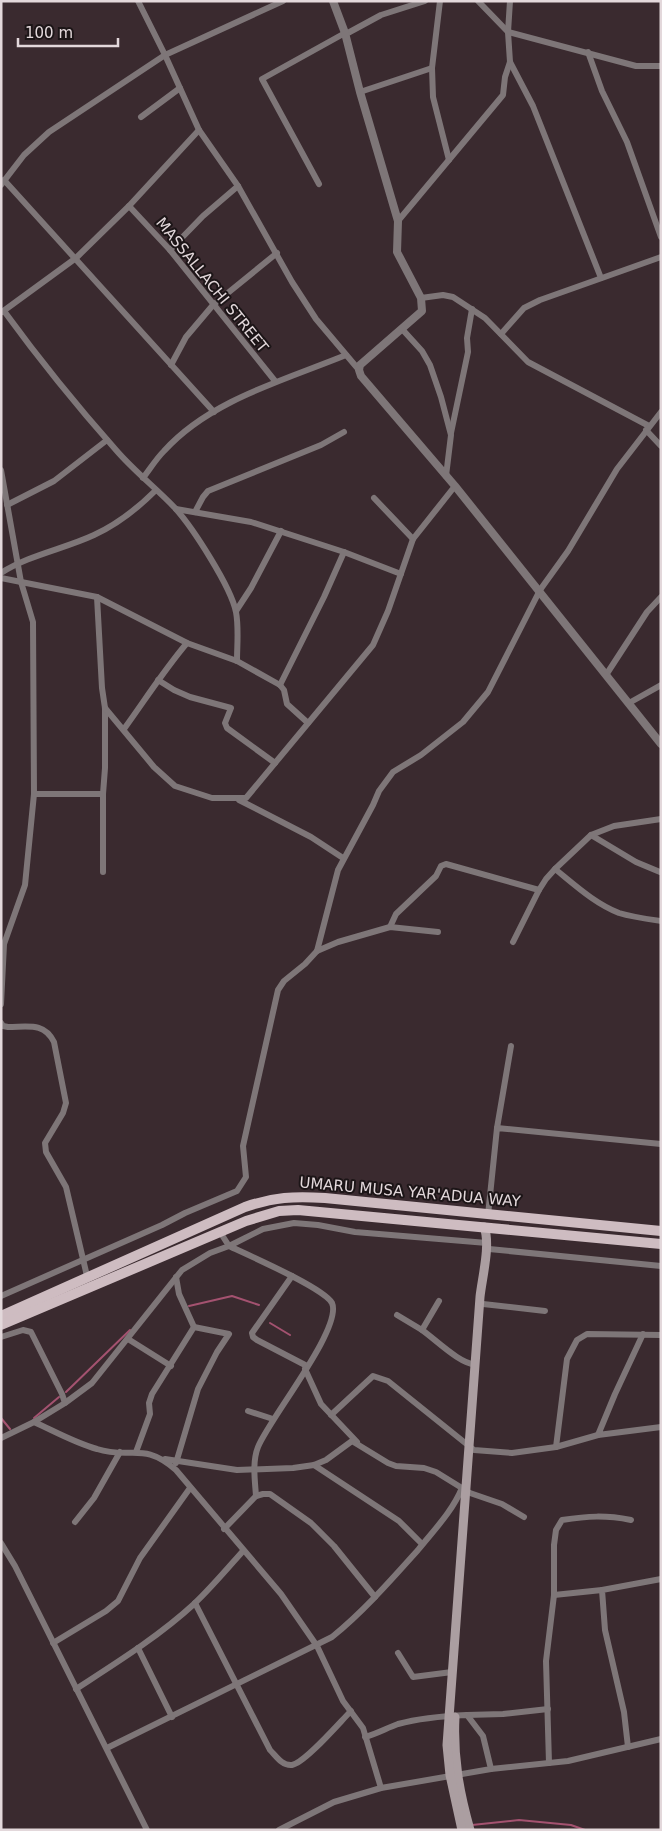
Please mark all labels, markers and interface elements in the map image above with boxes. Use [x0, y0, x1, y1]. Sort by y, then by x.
scale bar [18, 15, 118, 47]
text: 100 m [25, 24, 73, 42]
street label: MASSALLACHI STREET [152, 214, 272, 357]
street label: UMARU MUSA YAR'ADUA WAY [299, 1173, 522, 1211]

